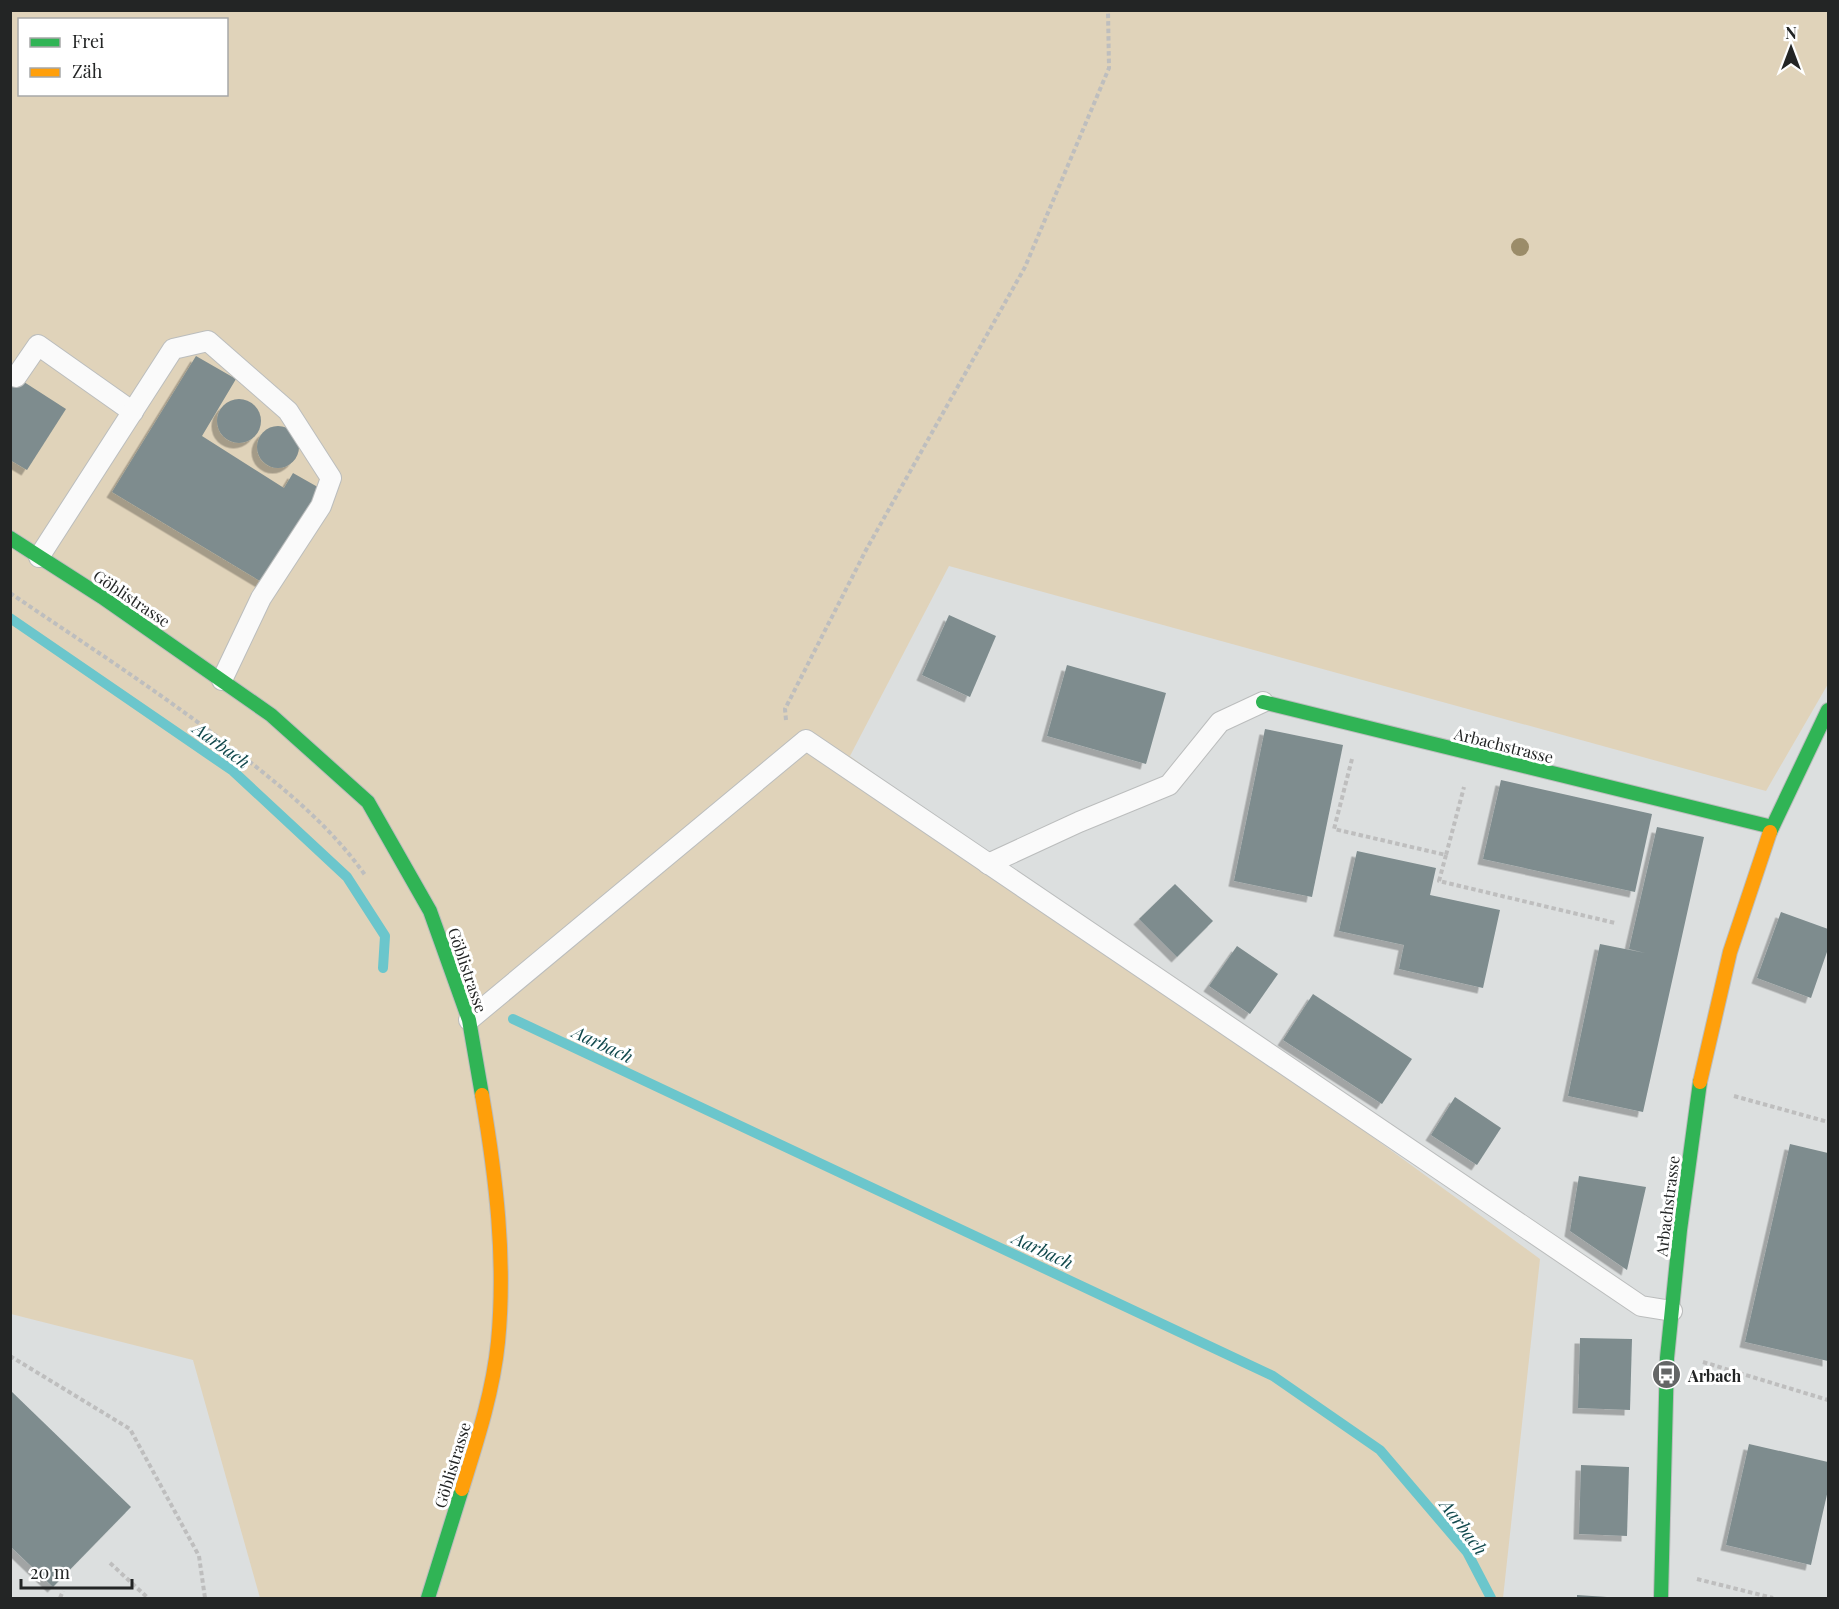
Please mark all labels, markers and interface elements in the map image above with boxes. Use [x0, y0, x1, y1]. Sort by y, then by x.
legend [18, 18, 228, 96]
north arrow [1761, 18, 1821, 78]
text: N [1785, 22, 1797, 43]
text: Frei [72, 29, 104, 53]
text: Zäh [72, 59, 103, 83]
street label: Göblistrasse [89, 565, 175, 631]
water label: Aarbach [187, 715, 255, 774]
street label: Arbachstrasse [1451, 722, 1556, 767]
street label: Göblistrasse [444, 925, 492, 1015]
water label: Aarbach [567, 1019, 637, 1068]
street label: Arbachstrasse [1650, 1154, 1684, 1259]
water label: Aarbach [1007, 1225, 1077, 1274]
bus stop icon: Arbach [1651, 1359, 1683, 1391]
place label: Arbach [1687, 1365, 1741, 1386]
street label: Göblistrasse [429, 1420, 475, 1510]
water label: Aarbach [1434, 1492, 1493, 1560]
scale bar [21, 1552, 132, 1590]
text: 20 m [30, 1560, 70, 1584]

